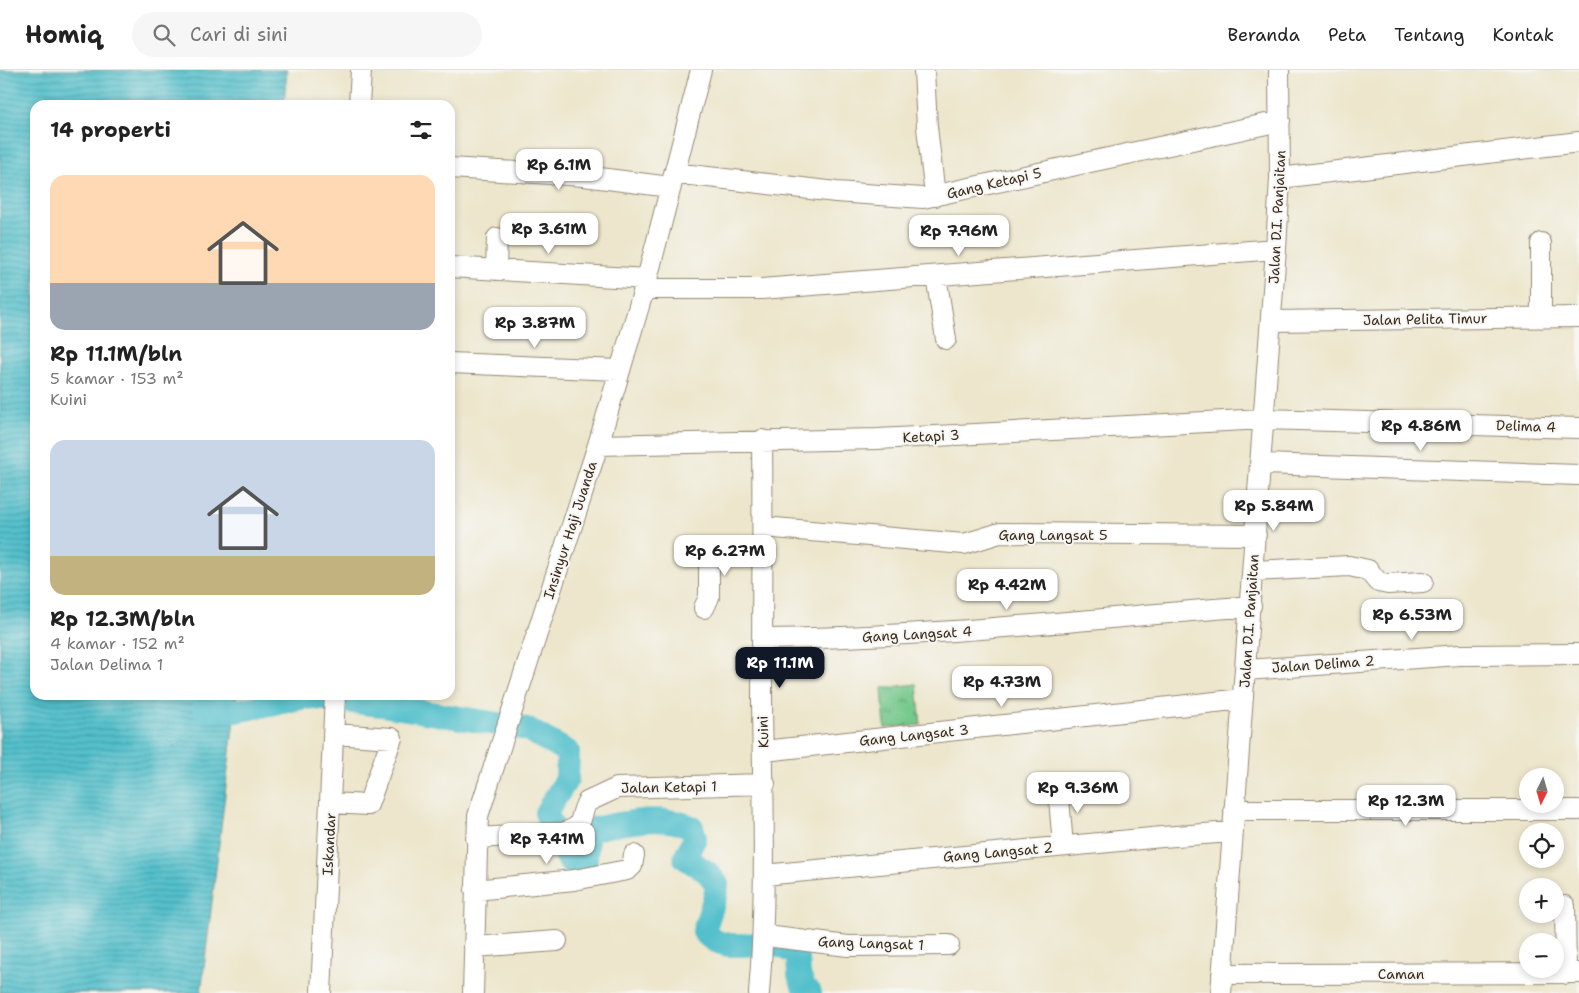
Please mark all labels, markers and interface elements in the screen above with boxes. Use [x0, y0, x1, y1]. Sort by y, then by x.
search box [132, 12, 482, 57]
text: Homiq [25, 19, 102, 51]
icon: search [150, 21, 178, 49]
text: Cari di sini [190, 22, 288, 47]
text: Beranda [1228, 23, 1300, 47]
text: Peta [1328, 23, 1366, 47]
text: Tentang [1394, 23, 1465, 47]
text: Kontak [1493, 23, 1554, 47]
text: 14 properti [50, 116, 171, 144]
icon: filters [407, 116, 435, 144]
pin: Rp 6.1M [513, 148, 605, 191]
street label: Jalan D.I. Panjaitan [1265, 149, 1290, 284]
text: Rp 6.1M [527, 154, 591, 175]
street label: Gang Ketapi 5 [945, 163, 1043, 203]
icon: home [198, 208, 288, 298]
pin: Rp 3.61M [497, 212, 601, 255]
pin: Rp 7.96M [907, 214, 1011, 257]
text: Rp 3.61M [511, 218, 587, 239]
text: Rp 7.96M [920, 220, 998, 241]
pin: Rp 3.87M [483, 306, 587, 349]
street label: Jalan Pelita Timur [1363, 309, 1488, 329]
text: Rp 3.87M [495, 312, 575, 333]
text: Rp 11.1M/bln [50, 340, 182, 368]
text: 5 kamar · 153 m² [50, 368, 184, 389]
text: Kuini [50, 389, 87, 410]
pin: Rp 4.86M [1369, 410, 1473, 452]
text: Rp 4.86M [1381, 415, 1461, 436]
street label: Delima 4 [1496, 416, 1557, 436]
street label: Ketapi 3 [902, 426, 960, 446]
street label: Insinyur Haji Juanda [539, 458, 601, 601]
icon: home [198, 473, 288, 563]
pin: Rp 5.84M [1222, 490, 1326, 532]
text: Rp 5.84M [1234, 495, 1314, 516]
street label: Gang Langsat 5 [999, 526, 1108, 544]
pin: Rp 6.27M [673, 534, 777, 577]
text: Rp 6.27M [685, 540, 765, 561]
street label: Jalan D.I. Panjaitan [1235, 553, 1263, 688]
pin: Rp 4.42M [955, 568, 1059, 611]
text: Rp 4.42M [968, 574, 1046, 595]
pin: Rp 6.53M [1360, 598, 1464, 641]
text: Rp 6.53M [1372, 604, 1452, 625]
text: Rp 12.3M/bln [50, 605, 195, 633]
street label: Gang Langsat 4 [861, 622, 973, 646]
text: 4 kamar · 152 m² [50, 633, 185, 654]
pin: Rp 11.1M [728, 646, 832, 689]
street label: Jalan Delima 2 [1271, 651, 1375, 677]
text: Rp 11.1M [746, 652, 814, 673]
text: Jalan Delima 1 [50, 654, 163, 675]
pin: Rp 4.73M [950, 666, 1054, 708]
text: Rp 4.73M [963, 671, 1041, 692]
street label: Kuini [753, 715, 773, 749]
street label: Gang Langsat 3 [858, 720, 970, 750]
north arrow [1519, 768, 1564, 812]
map controls [1519, 768, 1564, 978]
pin: Rp 9.36M [1026, 772, 1130, 814]
street label: Jalan Ketapi 1 [621, 777, 717, 797]
text: Rp 9.36M [1038, 777, 1119, 798]
pin: Rp 12.3M [1354, 784, 1458, 827]
text: Rp 12.3M [1368, 790, 1444, 811]
street label: Iskandar [318, 812, 340, 876]
pin: Rp 7.41M [495, 822, 599, 865]
button: locate [1519, 823, 1564, 868]
text: Rp 7.41M [510, 828, 584, 849]
street label: Gang Langsat 2 [942, 838, 1054, 866]
button: + [1519, 878, 1564, 923]
street label: Gang Langsat 1 [818, 932, 924, 954]
button: − [1519, 933, 1564, 978]
street label: Caman [1378, 965, 1425, 983]

